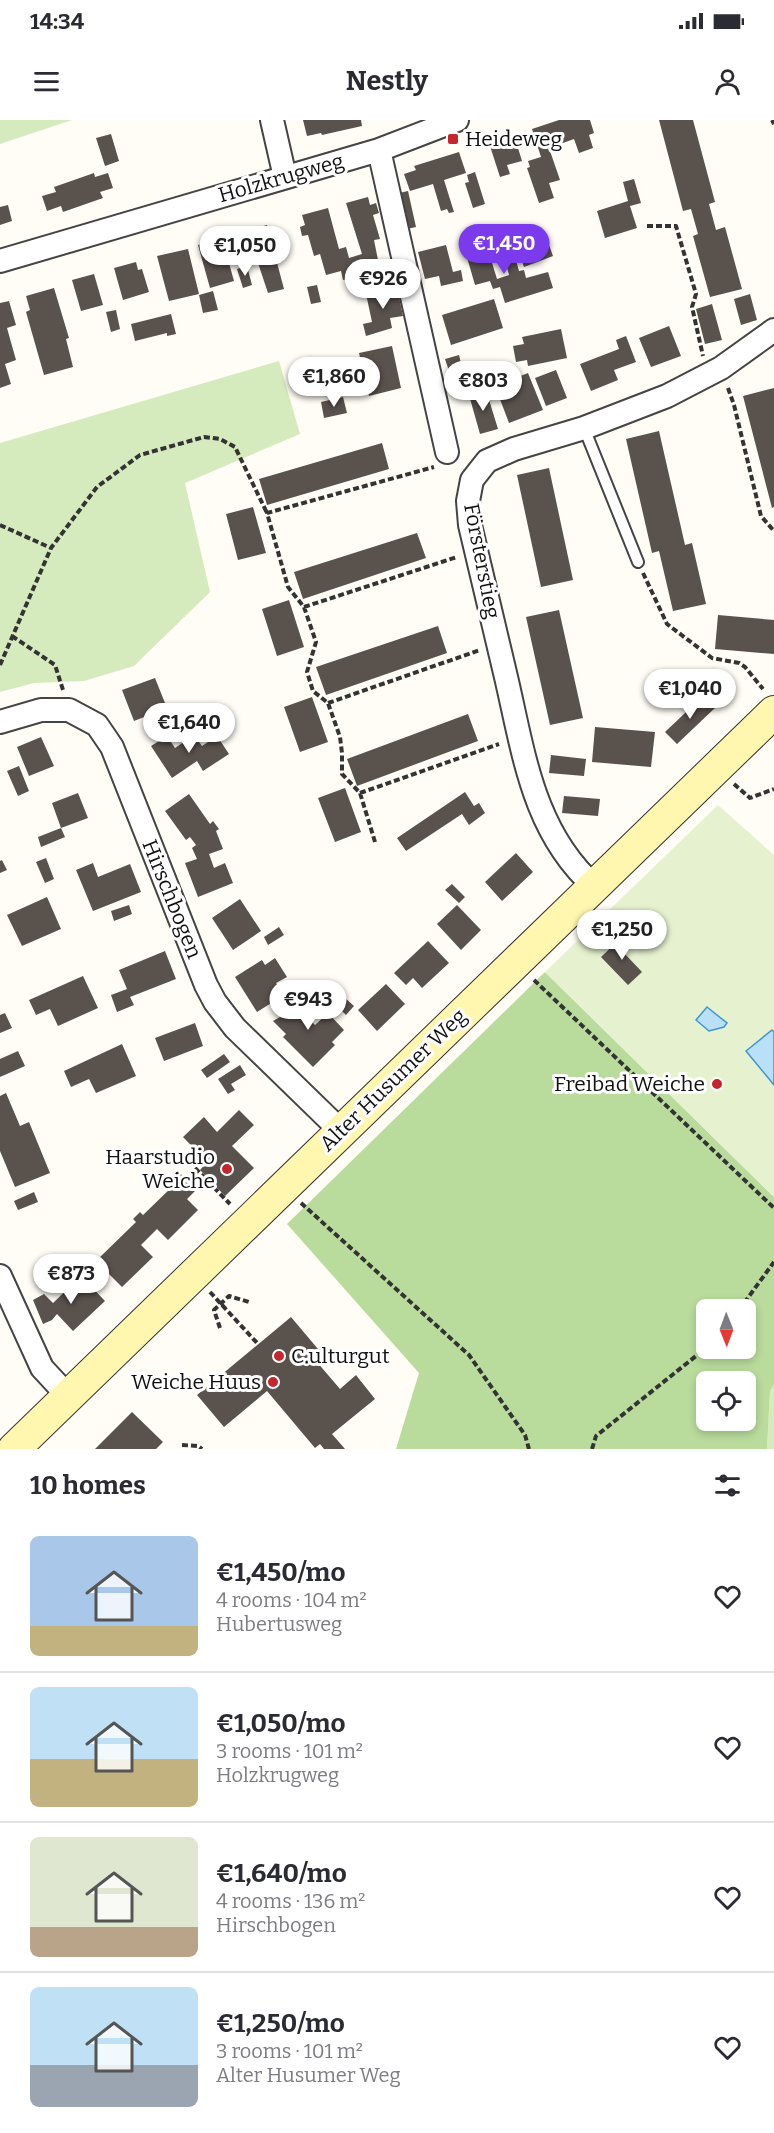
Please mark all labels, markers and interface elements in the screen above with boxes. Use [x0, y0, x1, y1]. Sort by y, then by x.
text: 14:34 [30, 8, 84, 35]
icon: menu [30, 65, 63, 98]
text: Nestly [346, 65, 428, 97]
icon: person [711, 65, 744, 98]
place label: Heideweg [465, 126, 563, 152]
marker: Heideweg [446, 132, 460, 146]
street label: Holzkrugweg [215, 148, 347, 208]
pin: €1,450 [455, 224, 553, 275]
pin: €1,050 [196, 226, 294, 277]
text: €1,450 [473, 231, 535, 255]
text: €1,050 [214, 233, 276, 257]
pin: €926 [347, 259, 419, 310]
text: €926 [359, 266, 407, 290]
pin: €1,860 [285, 357, 383, 408]
pin: €803 [447, 361, 519, 412]
text: €1,860 [302, 364, 366, 388]
text: €803 [458, 368, 508, 392]
street label: Försterstieg [458, 501, 506, 621]
pin: €1,040 [641, 669, 739, 720]
text: €1,040 [658, 676, 722, 700]
pin: €1,640 [140, 703, 238, 754]
text: €1,640 [157, 710, 221, 734]
street label: Hirschbogen [136, 836, 208, 962]
pin: €1,250 [573, 910, 671, 961]
text: €1,250 [591, 917, 653, 941]
pin: €943 [272, 980, 344, 1031]
text: €943 [283, 987, 333, 1011]
street label: Alter Husumer Weg [314, 1003, 472, 1157]
place label: Freibad Weiche [554, 1071, 705, 1097]
marker: Freibad Weiche [710, 1077, 724, 1091]
place label: Haarstudio Weiche [105, 1144, 215, 1194]
marker: Haarstudio Weiche [220, 1162, 234, 1176]
pin: €873 [35, 1254, 107, 1305]
text: €873 [47, 1261, 95, 1285]
north arrow [696, 1299, 756, 1359]
map controls [696, 1299, 756, 1431]
place label: C.ulturgut [291, 1343, 390, 1369]
marker: C.ulturgut [272, 1349, 286, 1363]
place label: Weiche Huus [131, 1369, 261, 1395]
button: locate [696, 1371, 756, 1431]
marker: Weiche Huus [266, 1375, 280, 1389]
icon: filters [711, 1469, 744, 1502]
text: 10 homes [30, 1470, 146, 1501]
text: €1,450/mo [216, 1557, 345, 1588]
icon: home [78, 1560, 150, 1632]
icon: heart [711, 1580, 744, 1613]
text: 4 rooms · 104 m² [216, 1588, 367, 1612]
text: Hubertusweg [216, 1612, 342, 1636]
text: €1,050/mo [216, 1708, 345, 1739]
icon: home [78, 1711, 150, 1783]
icon: heart [711, 1731, 744, 1764]
text: 3 rooms · 101 m² [216, 1739, 363, 1763]
text: Holzkrugweg [216, 1763, 339, 1787]
text: €1,640/mo [216, 1858, 347, 1889]
icon: home [78, 1861, 150, 1933]
icon: heart [711, 1881, 744, 1914]
text: 4 rooms · 136 m² [216, 1889, 365, 1913]
text: Hirschbogen [216, 1913, 336, 1937]
text: €1,250/mo [216, 2008, 345, 2039]
icon: home [78, 2011, 150, 2083]
icon: heart [711, 2031, 744, 2064]
text: 3 rooms · 101 m² [216, 2039, 363, 2063]
text: Alter Husumer Weg [216, 2063, 401, 2087]

